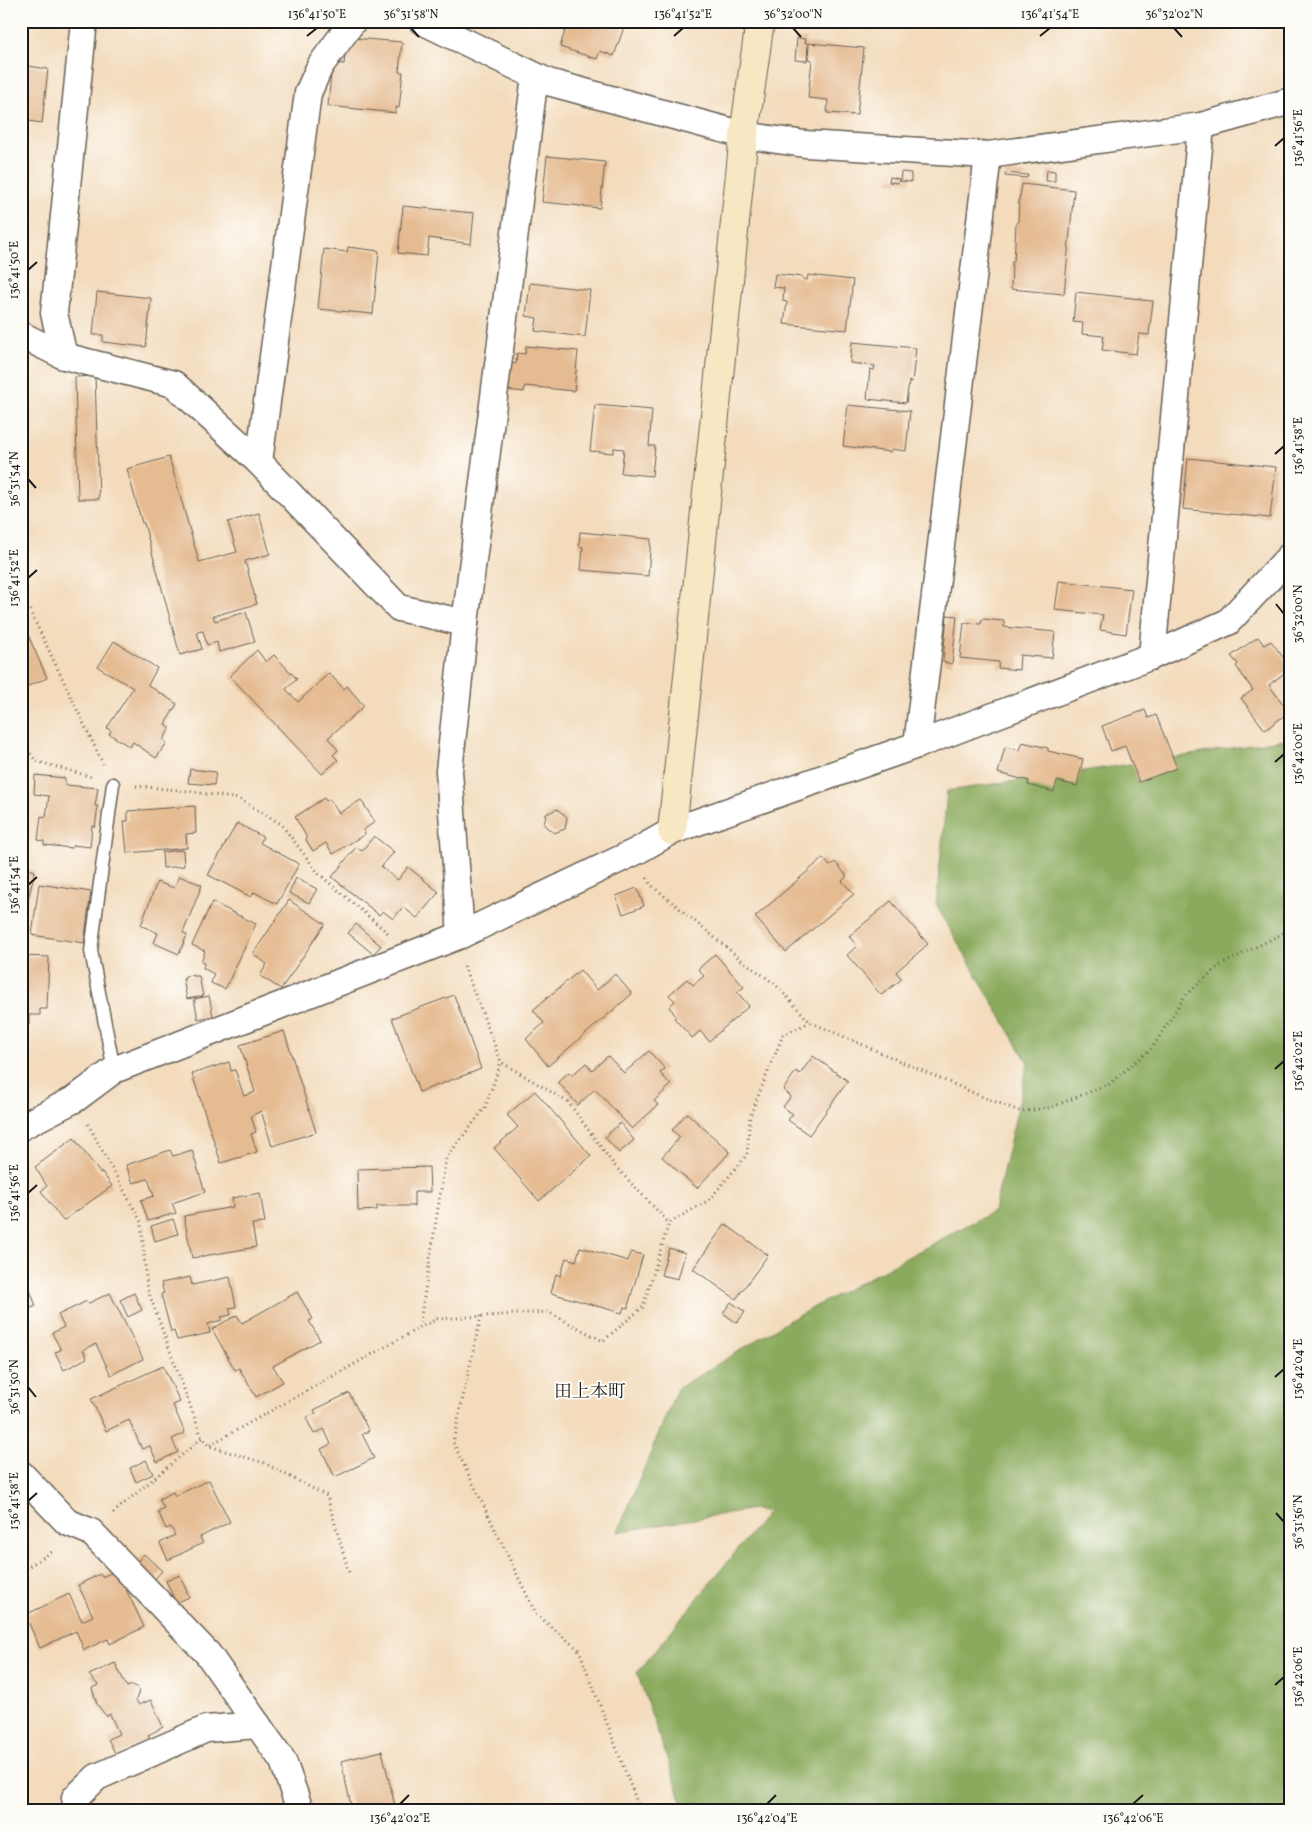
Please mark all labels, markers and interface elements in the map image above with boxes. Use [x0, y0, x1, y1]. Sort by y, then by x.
text: 136°41'50"E [288, 7, 346, 23]
text: 36°31'58"N [384, 7, 438, 23]
text: 136°41'52"E [654, 7, 712, 23]
text: 36°32'00"N [764, 7, 822, 23]
text: 136°41'54"E [1021, 7, 1079, 23]
text: 36°32'02"N [1145, 7, 1203, 23]
text: 136°41'56"E [1291, 109, 1307, 167]
text: 136°41'50"E [7, 241, 23, 299]
text: 136°41'58"E [1291, 417, 1307, 475]
text: 36°31'54"N [7, 451, 23, 507]
text: 136°41'52"E [7, 549, 23, 607]
text: 36°32'00"N [1291, 585, 1307, 643]
text: 136°42'00"E [1291, 723, 1307, 785]
text: 136°41'54"E [7, 856, 23, 914]
text: 136°42'02"E [1291, 1031, 1307, 1091]
text: 136°41'56"E [7, 1164, 23, 1222]
text: 136°42'04"E [1291, 1339, 1307, 1399]
text: 36°31'50"N [7, 1359, 23, 1415]
district label: 田上本町 [554, 1380, 626, 1405]
text: 136°41'58"E [7, 1472, 23, 1530]
text: 36°31'56"N [1291, 1495, 1307, 1549]
text: 136°42'06"E [1291, 1647, 1307, 1707]
text: 136°42'02"E [370, 1811, 430, 1827]
text: 136°42'04"E [737, 1811, 797, 1827]
text: 136°42'06"E [1103, 1811, 1163, 1827]

